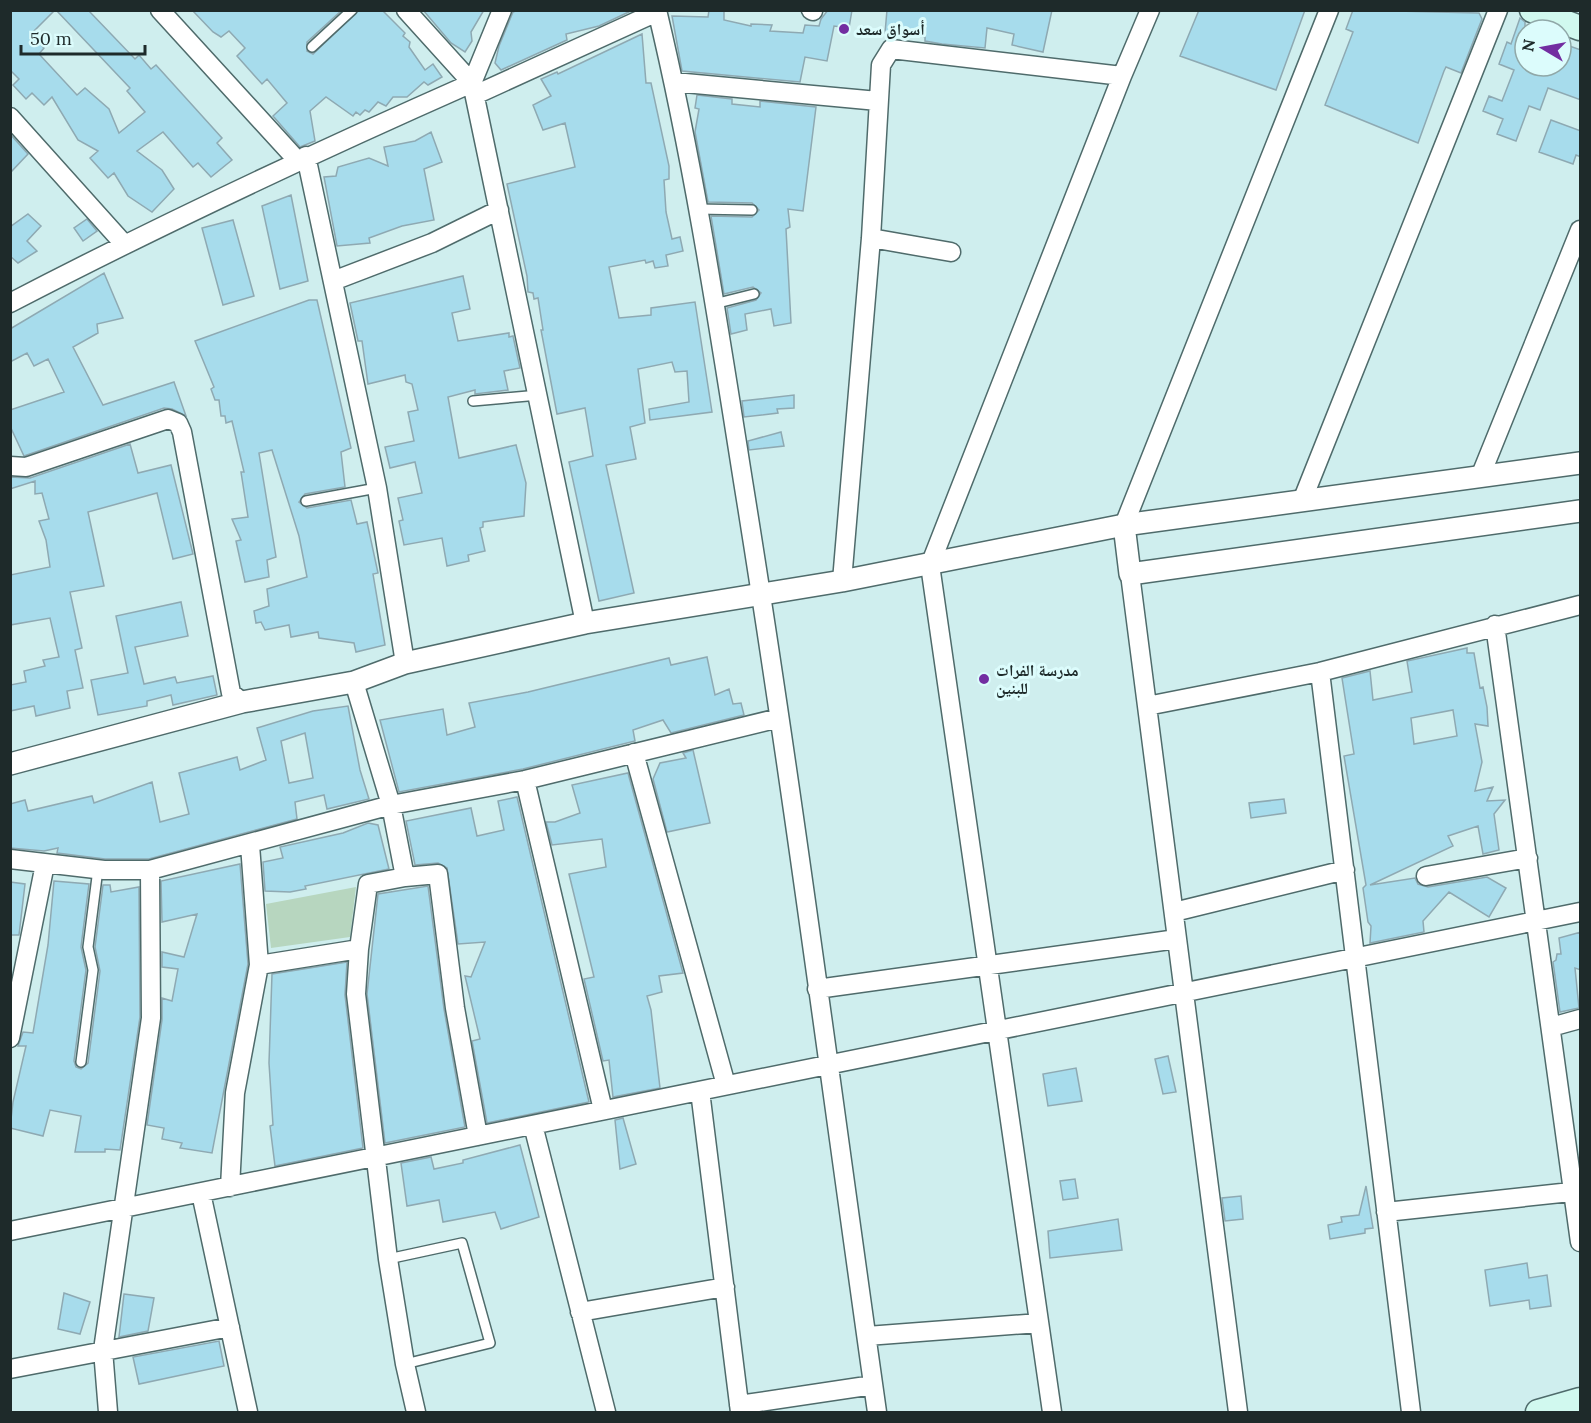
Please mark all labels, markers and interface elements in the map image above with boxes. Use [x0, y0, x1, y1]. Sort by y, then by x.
scale bar [21, 18, 146, 56]
north arrow [1513, 18, 1573, 78]
place label: أسواق سعد [856, 19, 925, 39]
marker: أسواق سعد [837, 22, 851, 36]
text: 50 m [30, 27, 72, 50]
text: N [1517, 38, 1539, 53]
place label: مدرسة الفرات للبنين [996, 660, 1079, 698]
marker: مدرسة الفرات للبنين [977, 672, 991, 686]

